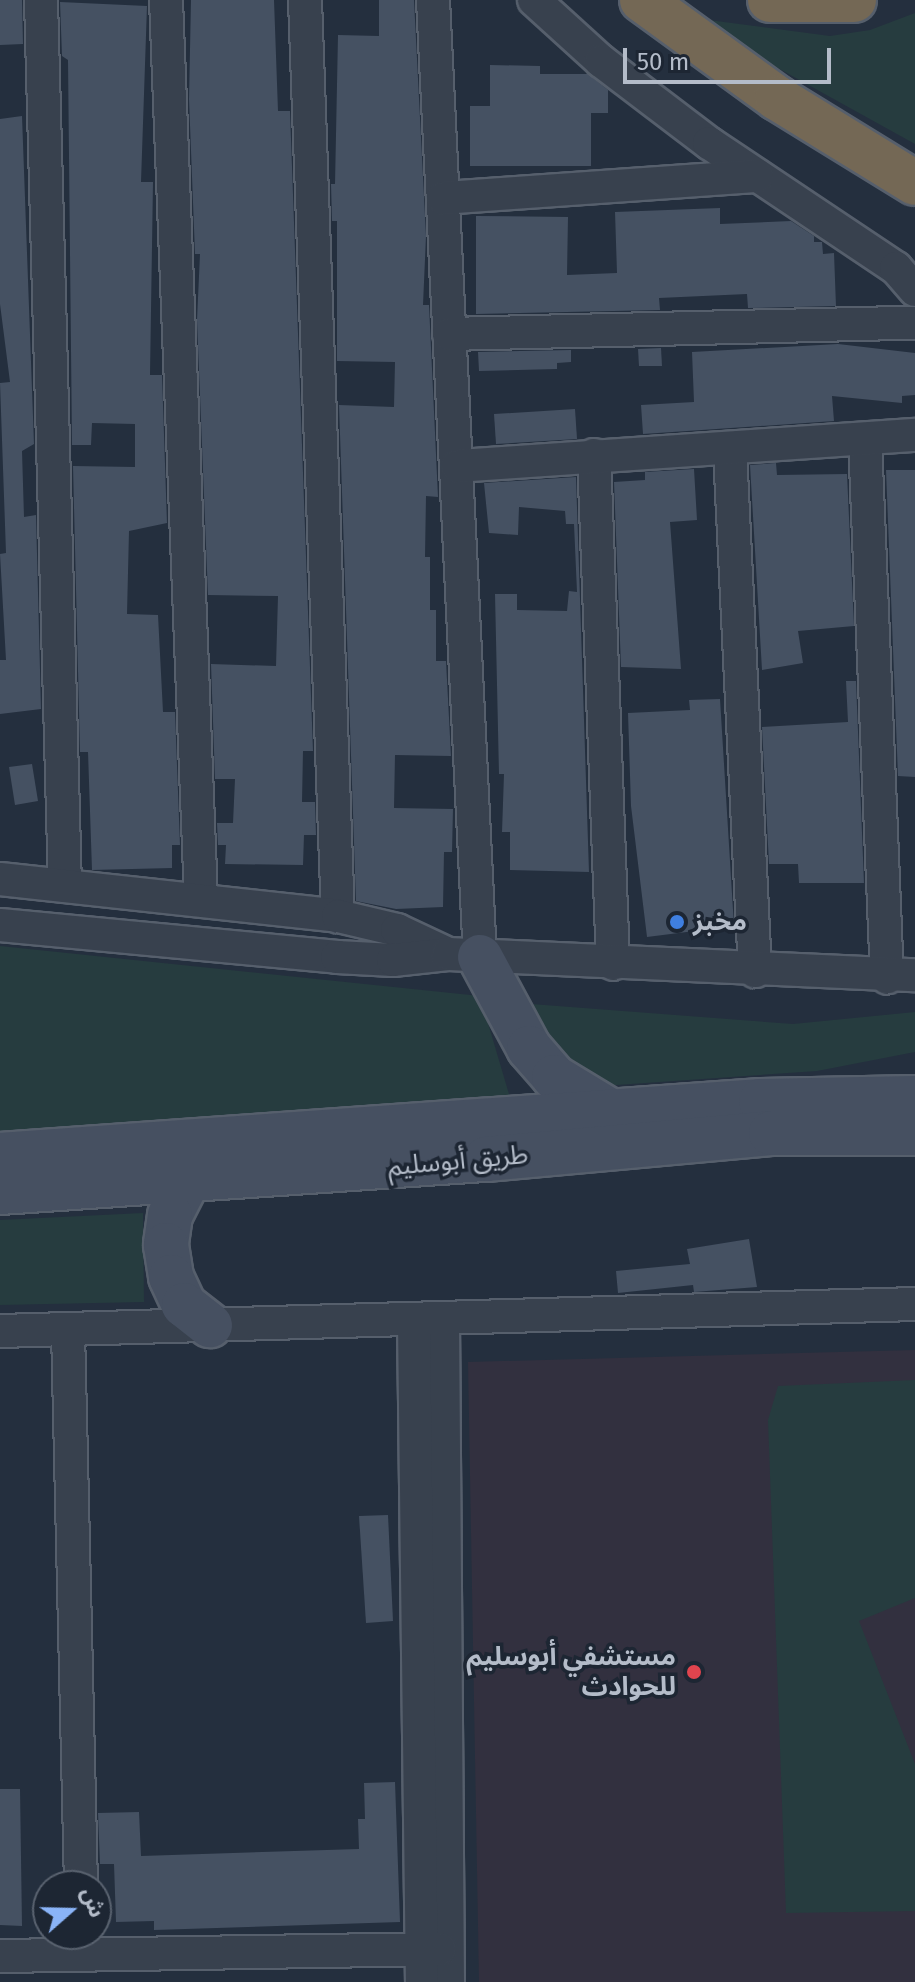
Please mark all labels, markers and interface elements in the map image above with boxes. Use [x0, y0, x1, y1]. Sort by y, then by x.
scale bar [627, 32, 835, 82]
text: 50 m [637, 48, 689, 76]
place label: مخبز [693, 906, 747, 938]
marker: مخبز [668, 913, 686, 931]
street label: طريق أبوسليم [387, 1139, 529, 1183]
place label: مستشفي أبوسليم للحوادث [466, 1641, 676, 1702]
marker: مستشفي أبوسليم للحوادث [683, 1661, 705, 1683]
north arrow [32, 1870, 112, 1950]
text: ش [75, 1884, 111, 1921]

